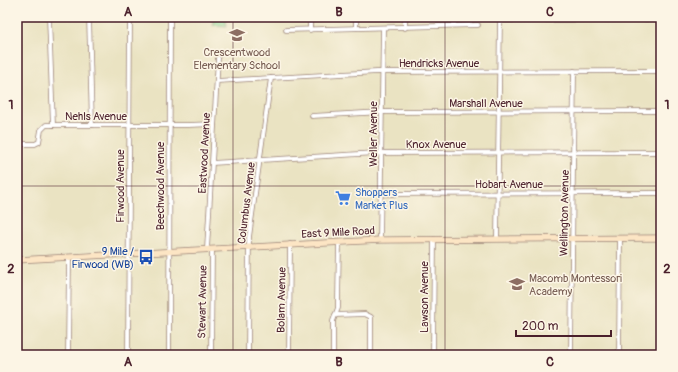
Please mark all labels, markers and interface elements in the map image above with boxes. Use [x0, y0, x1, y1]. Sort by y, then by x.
text: A [124, 4, 133, 20]
text: B [335, 4, 343, 20]
text: C [546, 4, 554, 20]
school or university icon: Crescentwood Elementary School [228, 26, 246, 44]
place label: Crescentwood Elementary School [194, 46, 280, 72]
street label: Hendricks Avenue [399, 57, 480, 70]
text: 1 [8, 97, 14, 113]
street label: Marshall Avenue [449, 97, 523, 110]
text: 1 [664, 97, 670, 113]
street label: Weller Avenue [367, 101, 380, 167]
street label: Nehls Avenue [65, 110, 127, 123]
street label: Eastwood Avenue [196, 112, 213, 194]
street label: Knox Avenue [406, 138, 467, 151]
street label: Beechwood Avenue [154, 141, 167, 230]
street label: Firwood Avenue [114, 149, 127, 223]
street label: Columbus Avenue [235, 161, 258, 245]
street label: Wellington Avenue [557, 169, 572, 256]
street label: Hobart Avenue [475, 178, 544, 191]
place label: Shoppers Market Plus [355, 186, 408, 212]
supermarket icon: Shoppers Market Plus [334, 189, 352, 207]
street label: East 9 Mile Road [301, 224, 375, 241]
place label: 9 Mile / Firwood (WB) [71, 245, 134, 271]
bus stop icon: 9 Mile / Firwood (WB) [137, 248, 155, 266]
street label: Lawson Avenue [418, 260, 431, 333]
text: 2 [7, 261, 15, 277]
text: 2 [663, 261, 671, 277]
street label: Stewart Avenue [195, 265, 210, 339]
street label: Bolam Avenue [274, 266, 289, 333]
place label: Macomb Montessori Academy [529, 272, 622, 298]
school or university icon: Macomb Montessori Academy [508, 275, 526, 293]
scale bar [516, 312, 611, 338]
text: 200 m [522, 319, 559, 334]
text: A [124, 354, 133, 370]
text: B [335, 354, 343, 370]
text: C [546, 354, 554, 370]

